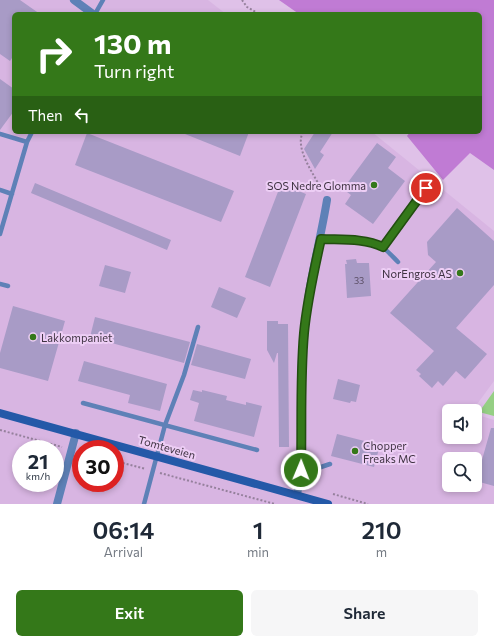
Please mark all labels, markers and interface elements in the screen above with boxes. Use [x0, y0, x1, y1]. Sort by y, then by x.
text: 130 m [94, 26, 171, 60]
icon: right [28, 28, 80, 80]
text: Turn right [94, 60, 174, 82]
icon: left [71, 104, 93, 126]
text: Then [28, 106, 63, 124]
pin [409, 171, 443, 205]
icon: arrive [415, 177, 437, 199]
place label: SOS Nedre Glomma [267, 179, 366, 192]
marker: SOS Nedre Glomma [369, 180, 379, 190]
place label: NorEngros AS [382, 267, 452, 280]
marker: NorEngros AS [455, 268, 465, 278]
house number: 33 [354, 275, 364, 286]
place label: Lakkompaniet [41, 331, 113, 344]
marker: Lakkompaniet [28, 332, 38, 342]
map controls [442, 404, 482, 492]
button: sound [442, 404, 482, 444]
street label: Tomteveien [137, 433, 197, 461]
place label: Chopper Freaks MC [363, 439, 416, 465]
speed limit sign: 30 [72, 440, 124, 492]
marker: Chopper Freaks MC [350, 446, 360, 456]
text: 21 [28, 449, 48, 473]
position arrow [280, 449, 322, 491]
button: search [442, 452, 482, 492]
text: km/h [26, 470, 50, 482]
text: 06:14 [92, 515, 154, 544]
text: 1 [253, 515, 263, 544]
text: 210 [361, 515, 402, 544]
text: Arrival [104, 544, 143, 560]
text: min [247, 544, 269, 560]
text: m [376, 544, 387, 560]
button: Exit [16, 590, 243, 636]
button: Share [251, 590, 478, 636]

